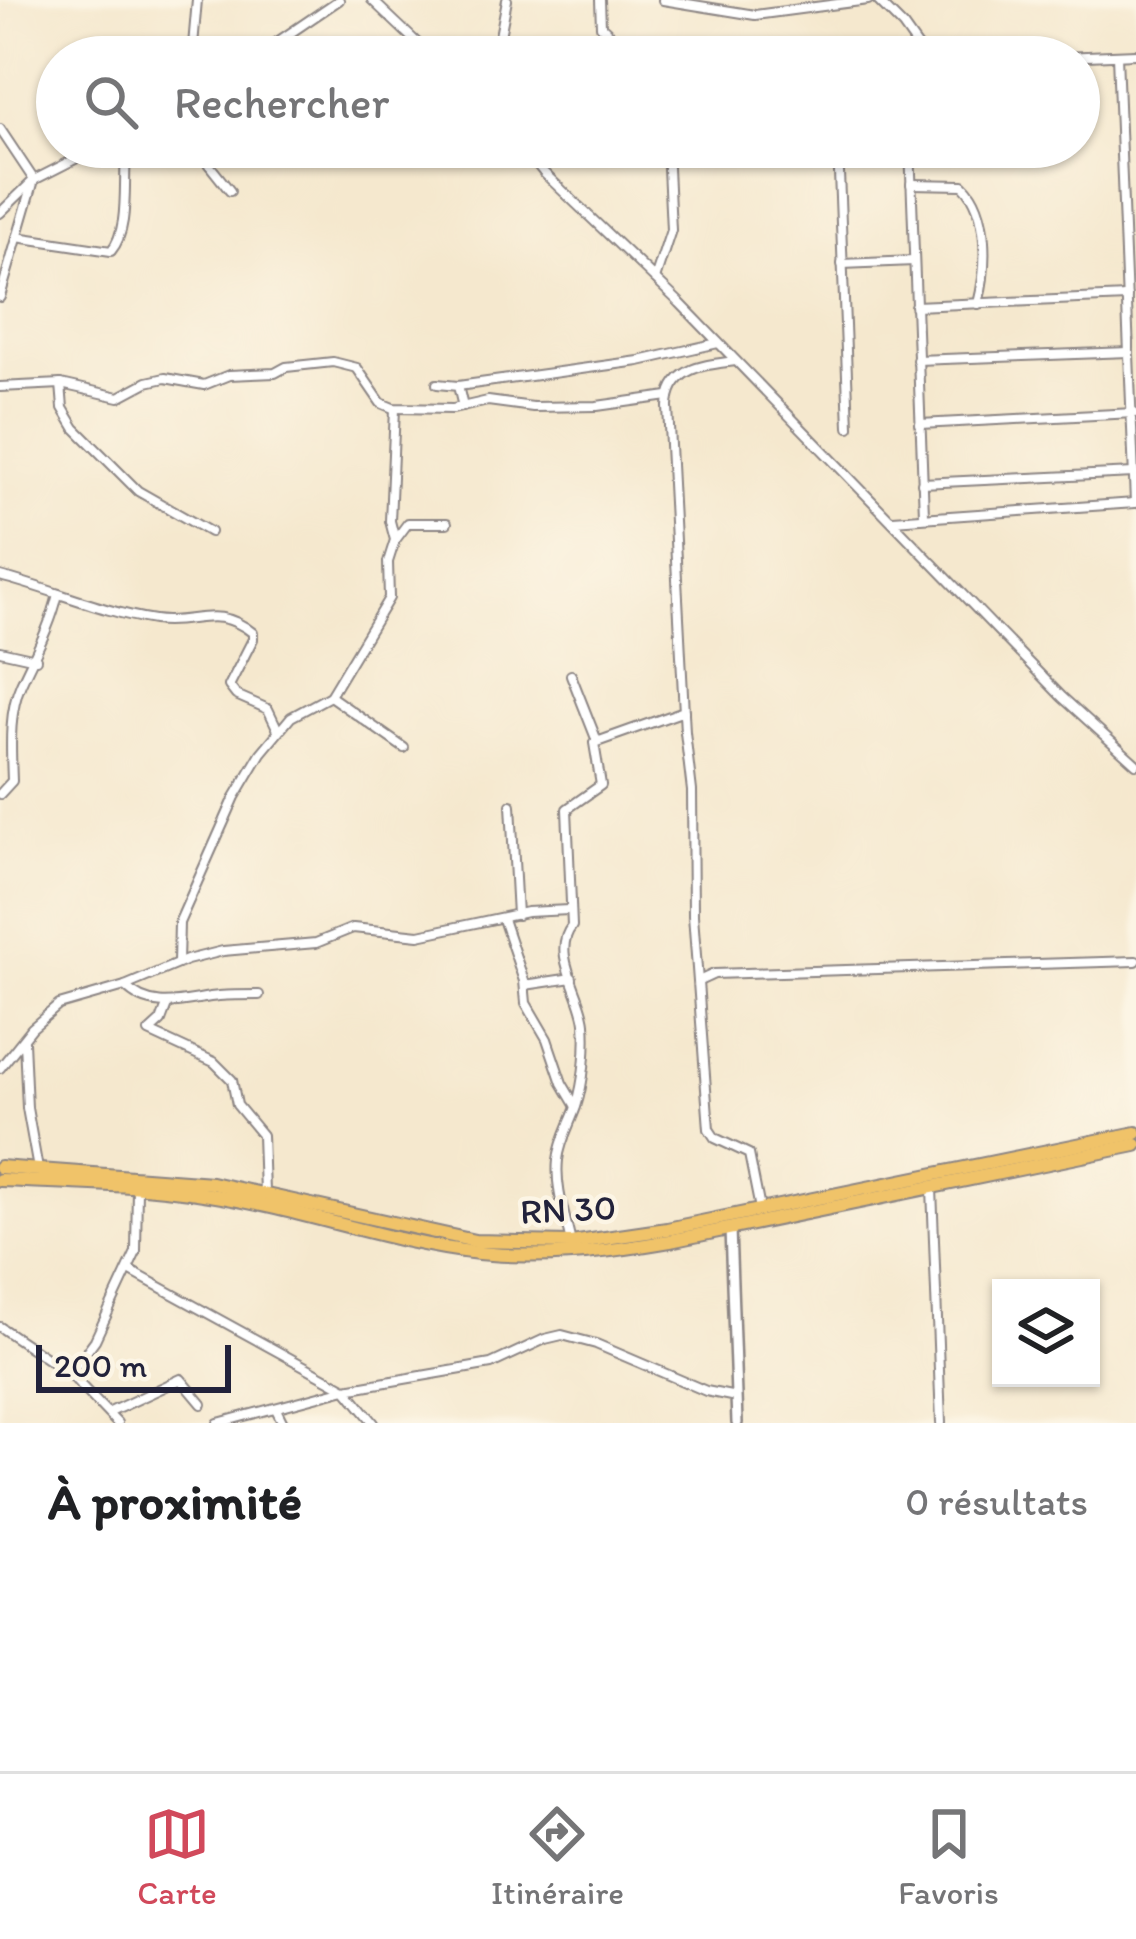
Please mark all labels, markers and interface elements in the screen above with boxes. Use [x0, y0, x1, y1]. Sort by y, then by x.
search box [36, 36, 1100, 168]
icon: search [78, 69, 144, 135]
text: Rechercher [174, 75, 389, 129]
street label: RN 30 [519, 1185, 617, 1233]
map controls [992, 1279, 1100, 1387]
button: layers [992, 1279, 1100, 1387]
scale bar [36, 1339, 231, 1392]
text: 200 m [54, 1346, 147, 1385]
text: À proximité [48, 1471, 302, 1532]
text: 0 résultats [905, 1478, 1088, 1525]
tab: Carte [137, 1801, 217, 1912]
tab: Itinéraire [491, 1801, 624, 1912]
tab: Favoris [898, 1801, 999, 1912]

